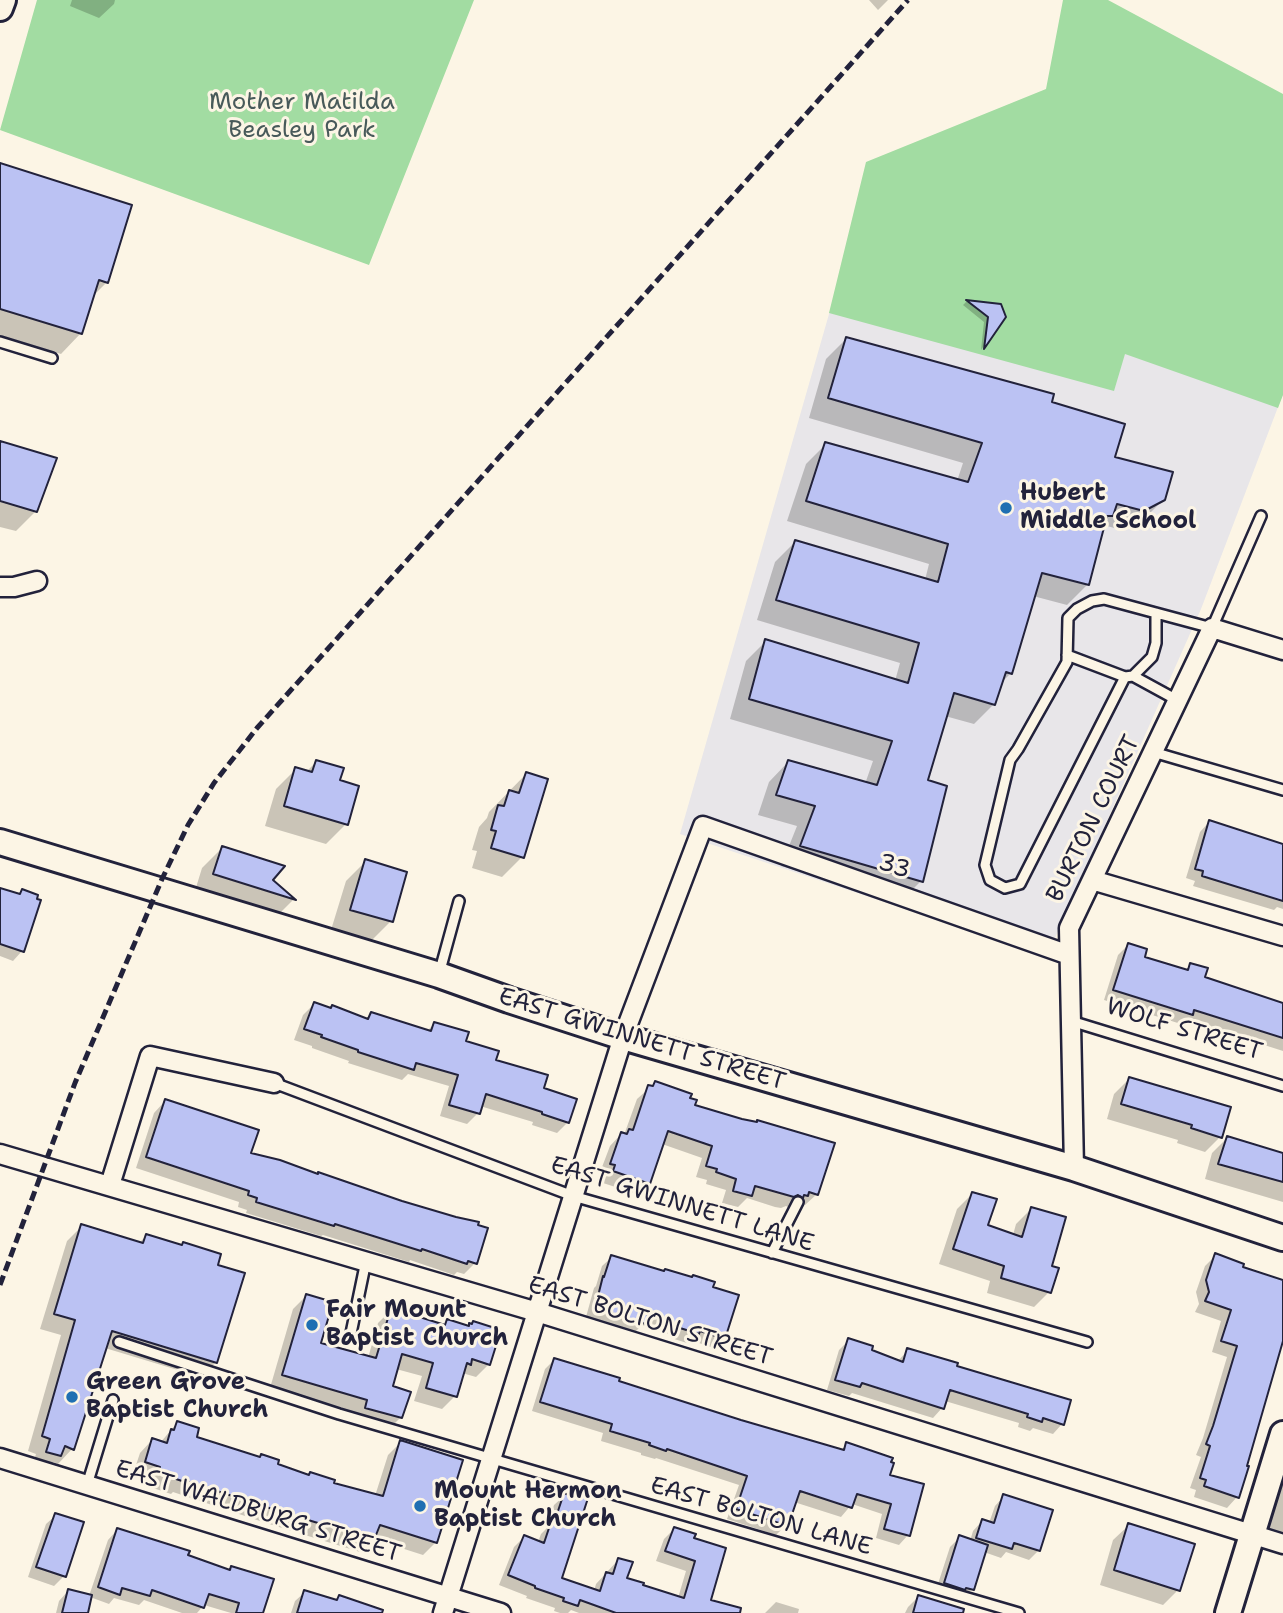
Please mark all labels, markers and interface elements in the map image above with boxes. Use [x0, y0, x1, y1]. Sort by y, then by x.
park label: Mother Matilda Beasley Park [209, 89, 395, 145]
place label: Hubert Middle School [1020, 480, 1196, 536]
marker: Hubert Middle School [998, 500, 1014, 516]
street label: BURTON COURT [1041, 731, 1147, 907]
street label: 33 [874, 848, 914, 886]
street label: EAST GWINNETT STREET [495, 983, 789, 1097]
street label: WOLF STREET [1102, 993, 1266, 1067]
street label: EAST GWINNETT LANE [547, 1151, 817, 1259]
street label: EAST BOLTON STREET [524, 1271, 776, 1373]
place label: Fair Mount Baptist Church [326, 1297, 508, 1353]
marker: Fair Mount Baptist Church [304, 1317, 320, 1333]
place label: Green Grove Baptist Church [86, 1369, 268, 1425]
marker: Green Grove Baptist Church [64, 1389, 80, 1405]
street label: EAST WALDBURG STREET [112, 1455, 404, 1569]
street label: EAST BOLTON LANE [647, 1472, 875, 1562]
place label: Mount Hermon Baptist Church [434, 1478, 622, 1534]
marker: Mount Hermon Baptist Church [412, 1498, 428, 1514]

